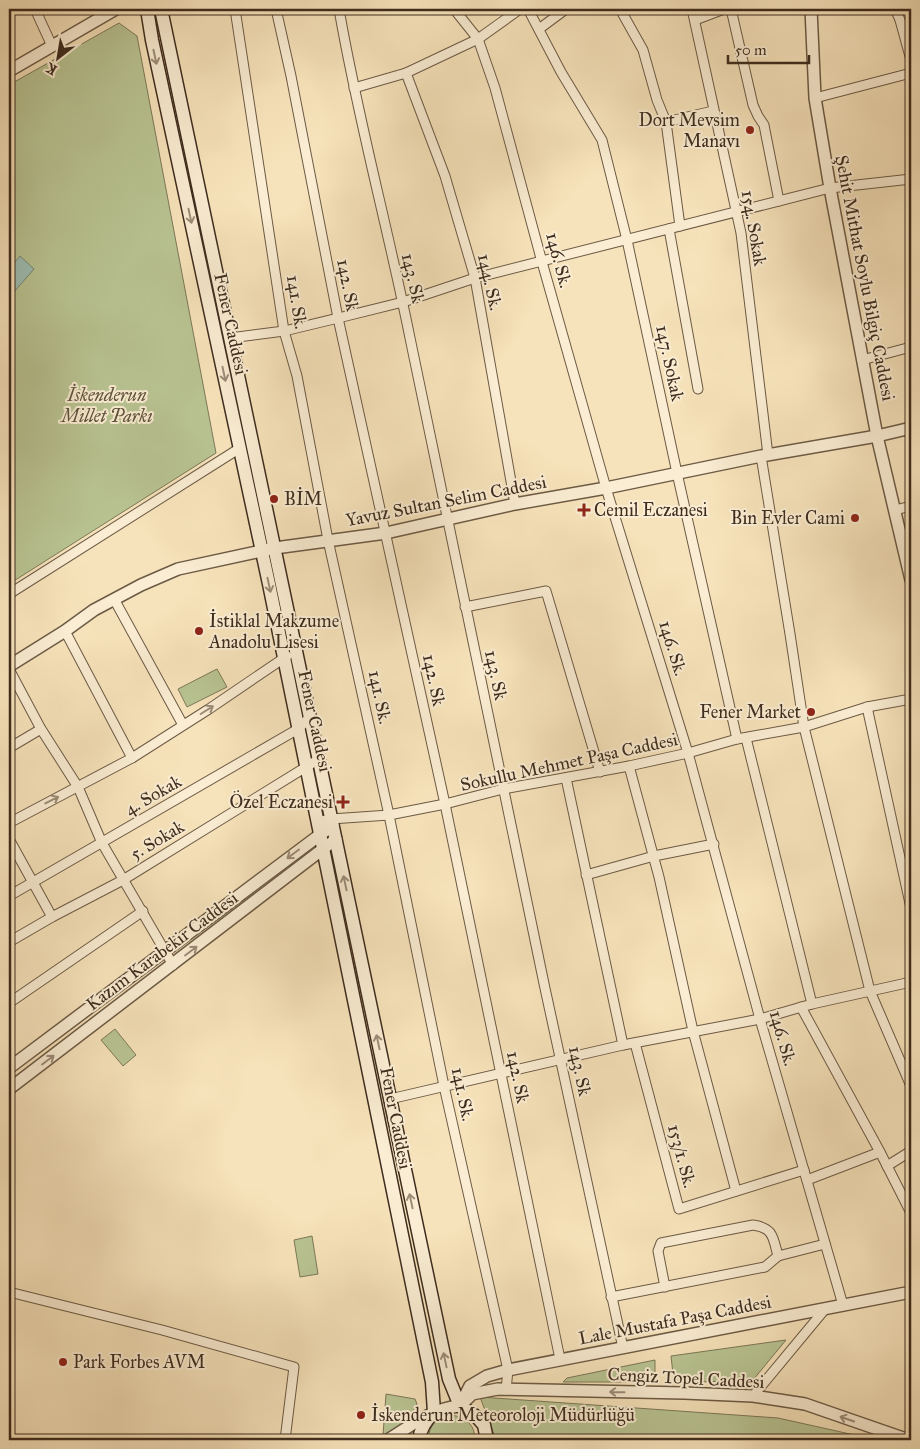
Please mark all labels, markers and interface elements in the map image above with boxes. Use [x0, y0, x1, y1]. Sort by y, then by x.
north arrow [32, 32, 82, 82]
scale bar [728, 32, 809, 64]
text: 50 m [735, 41, 767, 59]
one-way arrow [151, 48, 161, 64]
text: K [42, 58, 60, 79]
place label: Dort Mevsim Manavı [639, 109, 740, 152]
marker: Dort Mevsim Manavı [744, 124, 756, 136]
street label: Şehit Mithat Soylu Bilgiç Caddesi [829, 153, 900, 403]
street label: 154. Sokak [737, 188, 772, 268]
one-way arrow [185, 207, 195, 223]
street label: 146. Sk. [541, 230, 577, 290]
street label: 143. Sk [397, 251, 430, 306]
street label: 144. Sk. [473, 251, 507, 313]
street label: 142. Sk [332, 257, 364, 314]
street label: Fener Caddesi [209, 271, 253, 377]
street label: 141. Sk. [282, 273, 312, 331]
street label: 147. Sokak [651, 323, 689, 404]
one-way arrow [220, 366, 229, 382]
park label: İskenderun Millet Parkı [59, 383, 153, 427]
street label: Yavuz Sultan Selim Caddesi [344, 471, 548, 531]
place label: BİM [284, 487, 322, 510]
marker: BİM [268, 493, 280, 505]
place label: Cemil Eczanesi [594, 499, 708, 521]
marker: Cemil Eczanesi [578, 504, 590, 516]
place label: Bin Evler Cami [731, 507, 845, 529]
marker: Bin Evler Cami [849, 512, 861, 524]
one-way arrow [265, 576, 274, 592]
place label: İstiklal Makzume Anadolu Lisesi [208, 609, 339, 653]
street label: 146. Sk. [654, 618, 692, 678]
marker: İstiklal Makzume Anadolu Lisesi [193, 625, 205, 637]
street label: 143. Sk [480, 648, 512, 703]
street label: 142. Sk [418, 652, 450, 709]
street label: Fener Caddesi [293, 668, 337, 774]
street label: 141. Sk. [364, 668, 396, 726]
place label: Fener Market [699, 701, 802, 723]
one-way arrow [200, 704, 214, 714]
marker: Fener Market [805, 706, 817, 718]
street label: Sokullu Mehmet Paşa Caddesi [458, 728, 680, 796]
street label: 4. Sokak [121, 770, 186, 820]
place label: Özel Eczanesi [230, 790, 333, 813]
one-way arrow [44, 795, 59, 804]
marker: Özel Eczanesi [337, 796, 349, 808]
street label: 5. Sokak [126, 815, 189, 865]
one-way arrow [287, 848, 300, 859]
one-way arrow [339, 875, 349, 891]
street label: Kazım Karabekir Caddesi [82, 887, 242, 1015]
one-way arrow [184, 946, 197, 957]
street label: 146. Sk. [765, 1008, 801, 1068]
one-way arrow [373, 1034, 382, 1050]
street label: 143. Sk [564, 1044, 596, 1099]
street label: 142. Sk [502, 1049, 534, 1106]
one-way arrow [41, 1055, 55, 1065]
street label: Fener Caddesi [375, 1065, 417, 1171]
street label: 141. Sk. [447, 1065, 479, 1123]
street label: 153/1. Sk. [663, 1122, 701, 1190]
one-way arrow [406, 1193, 416, 1209]
street label: Lale Mustafa Paşa Caddesi [577, 1291, 773, 1349]
place label: Park Forbes AVM [73, 1351, 205, 1373]
one-way arrow [439, 1352, 449, 1368]
marker: Park Forbes AVM [57, 1356, 69, 1368]
street label: Cengiz Topel Caddesi [607, 1363, 765, 1394]
one-way arrow [610, 1387, 626, 1397]
place label: İskenderun Meteoroloji Müdürlüğü [371, 1403, 635, 1427]
marker: İskenderun Meteoroloji Müdürlüğü [355, 1409, 367, 1421]
one-way arrow [839, 1413, 855, 1423]

